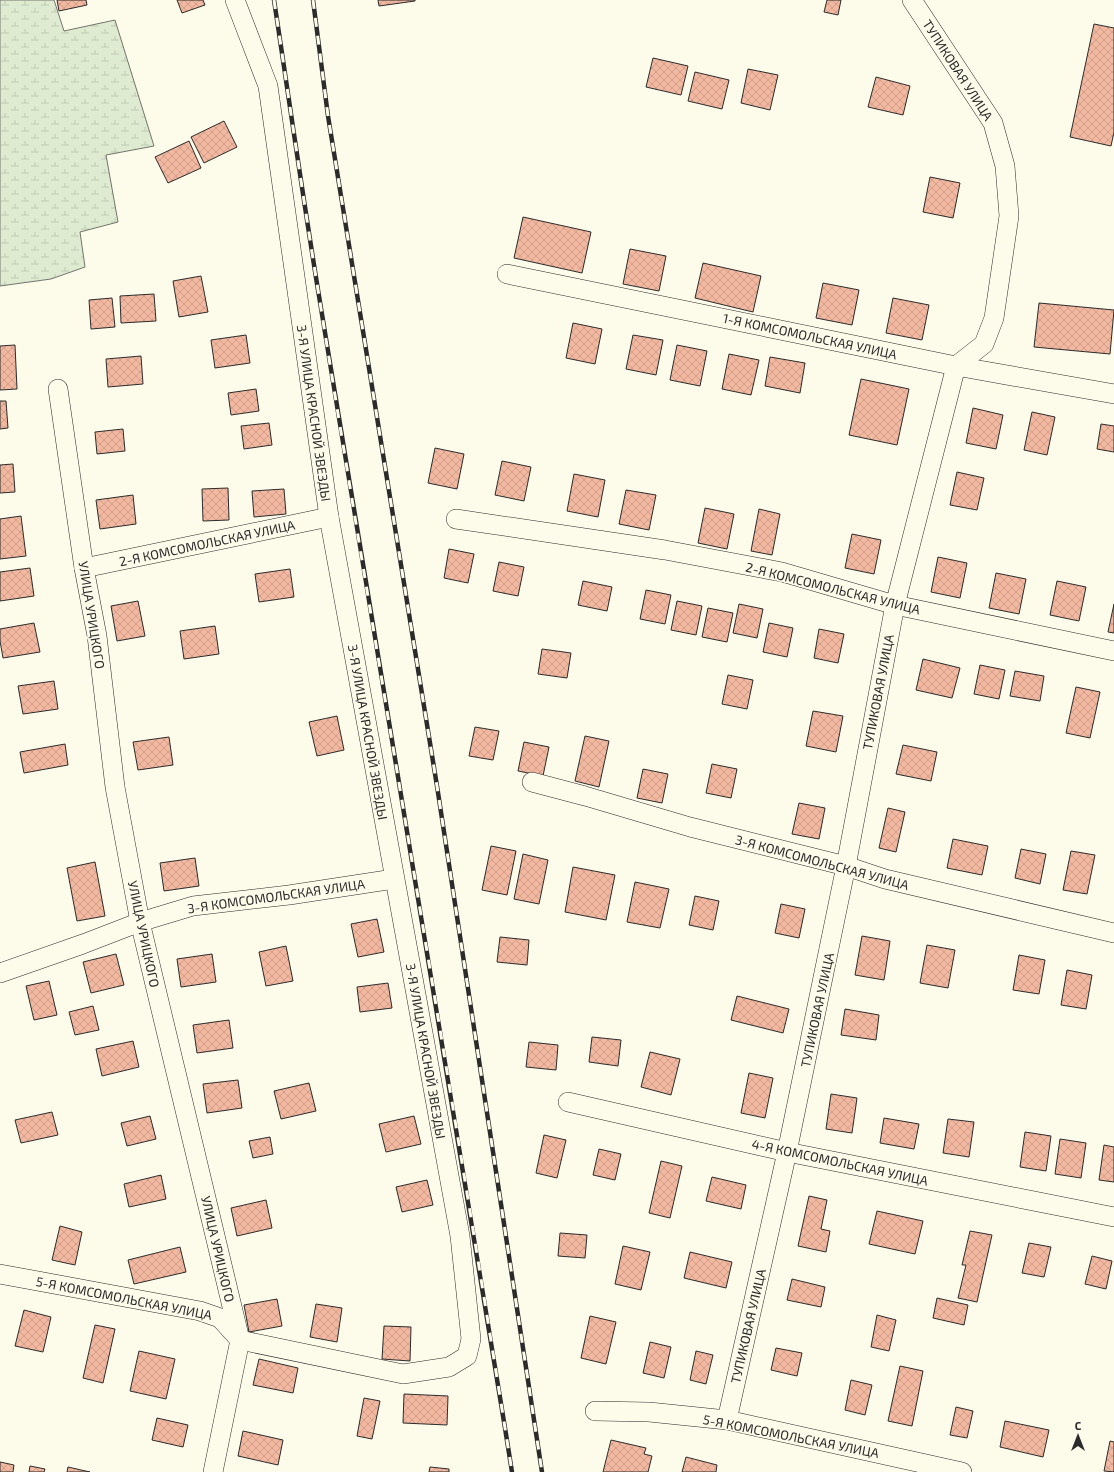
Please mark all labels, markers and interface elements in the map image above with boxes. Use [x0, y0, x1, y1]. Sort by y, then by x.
street label: ТУПИКОВАЯ УЛИЦА [919, 16, 997, 124]
street label: 1-Я КОМСОМОЛЬСКАЯ УЛИЦА [722, 310, 898, 362]
street label: 3-Я УЛИЦА КРАСНОЙ ЗВЕЗДЫ [294, 324, 334, 502]
street label: 2-Я КОМСОМОЛЬСКАЯ УЛИЦА [118, 517, 296, 569]
street label: 2-Я КОМСОМОЛЬСКАЯ УЛИЦА [744, 559, 922, 617]
street label: УЛИЦА УРИЦКОГО [76, 560, 108, 670]
street label: ТУПИКОВАЯ УЛИЦА [859, 633, 897, 751]
street label: 3-Я УЛИЦА КРАСНОЙ ЗВЕЗДЫ [345, 643, 391, 821]
street label: 3-Я КОМСОМОЛЬСКАЯ УЛИЦА [733, 831, 911, 893]
street label: 3-Я КОМСОМОЛЬСКАЯ УЛИЦА [186, 876, 366, 916]
street label: УЛИЦА УРИЦКОГО [125, 879, 163, 989]
street label: ТУПИКОВАЯ УЛИЦА [797, 951, 837, 1069]
street label: 3-Я УЛИЦА КРАСНОЙ ЗВЕЗДЫ [403, 962, 449, 1140]
street label: 4-Я КОМСОМОЛЬСКАЯ УЛИЦА [750, 1135, 930, 1189]
street label: УЛИЦА УРИЦКОГО [198, 1194, 238, 1304]
street label: ТУПИКОВАЯ УЛИЦА [727, 1267, 769, 1385]
street label: 5-Я КОМСОМОЛЬСКАЯ УЛИЦА [35, 1273, 213, 1323]
street label: 5-Я КОМСОМОЛЬСКАЯ УЛИЦА [702, 1411, 880, 1461]
north arrow [1058, 1416, 1098, 1456]
text: С [1075, 1419, 1082, 1432]

